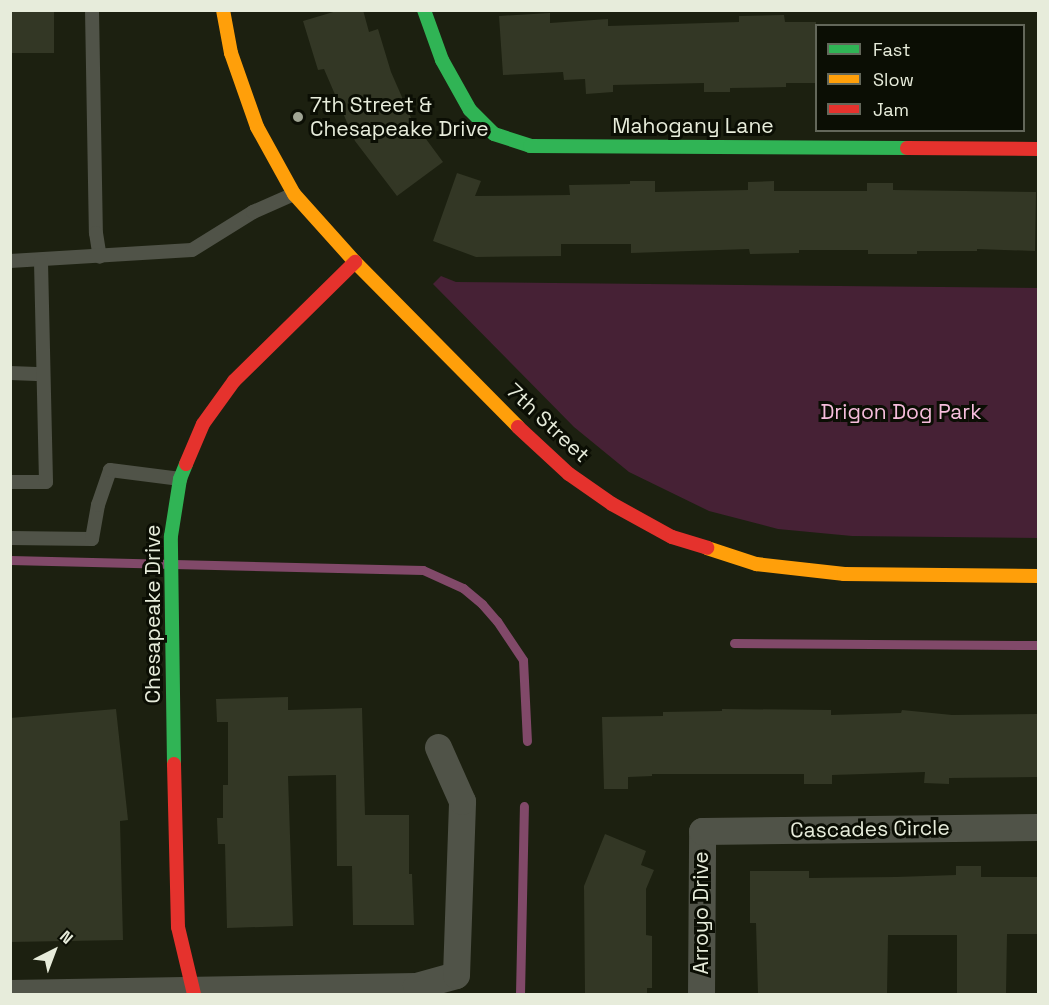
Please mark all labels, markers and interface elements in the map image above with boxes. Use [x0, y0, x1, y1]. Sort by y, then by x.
legend [815, 24, 1025, 132]
text: Fast [873, 38, 910, 61]
text: Slow [873, 68, 914, 91]
place label: 7th Street & Chesapeake Drive [310, 92, 489, 142]
text: Jam [873, 98, 909, 121]
marker: 7th Street & Chesapeake Drive [291, 110, 305, 124]
street label: Mahogany Lane [612, 113, 774, 139]
street label: 7th Street [501, 378, 595, 468]
park label: Drigon Dog Park [820, 399, 982, 425]
street label: Chesapeake Drive [140, 525, 166, 703]
street label: Cascades Circle [790, 815, 950, 843]
street label: Arroyo Drive [688, 851, 714, 975]
north arrow [24, 921, 84, 981]
text: N [55, 926, 77, 949]

